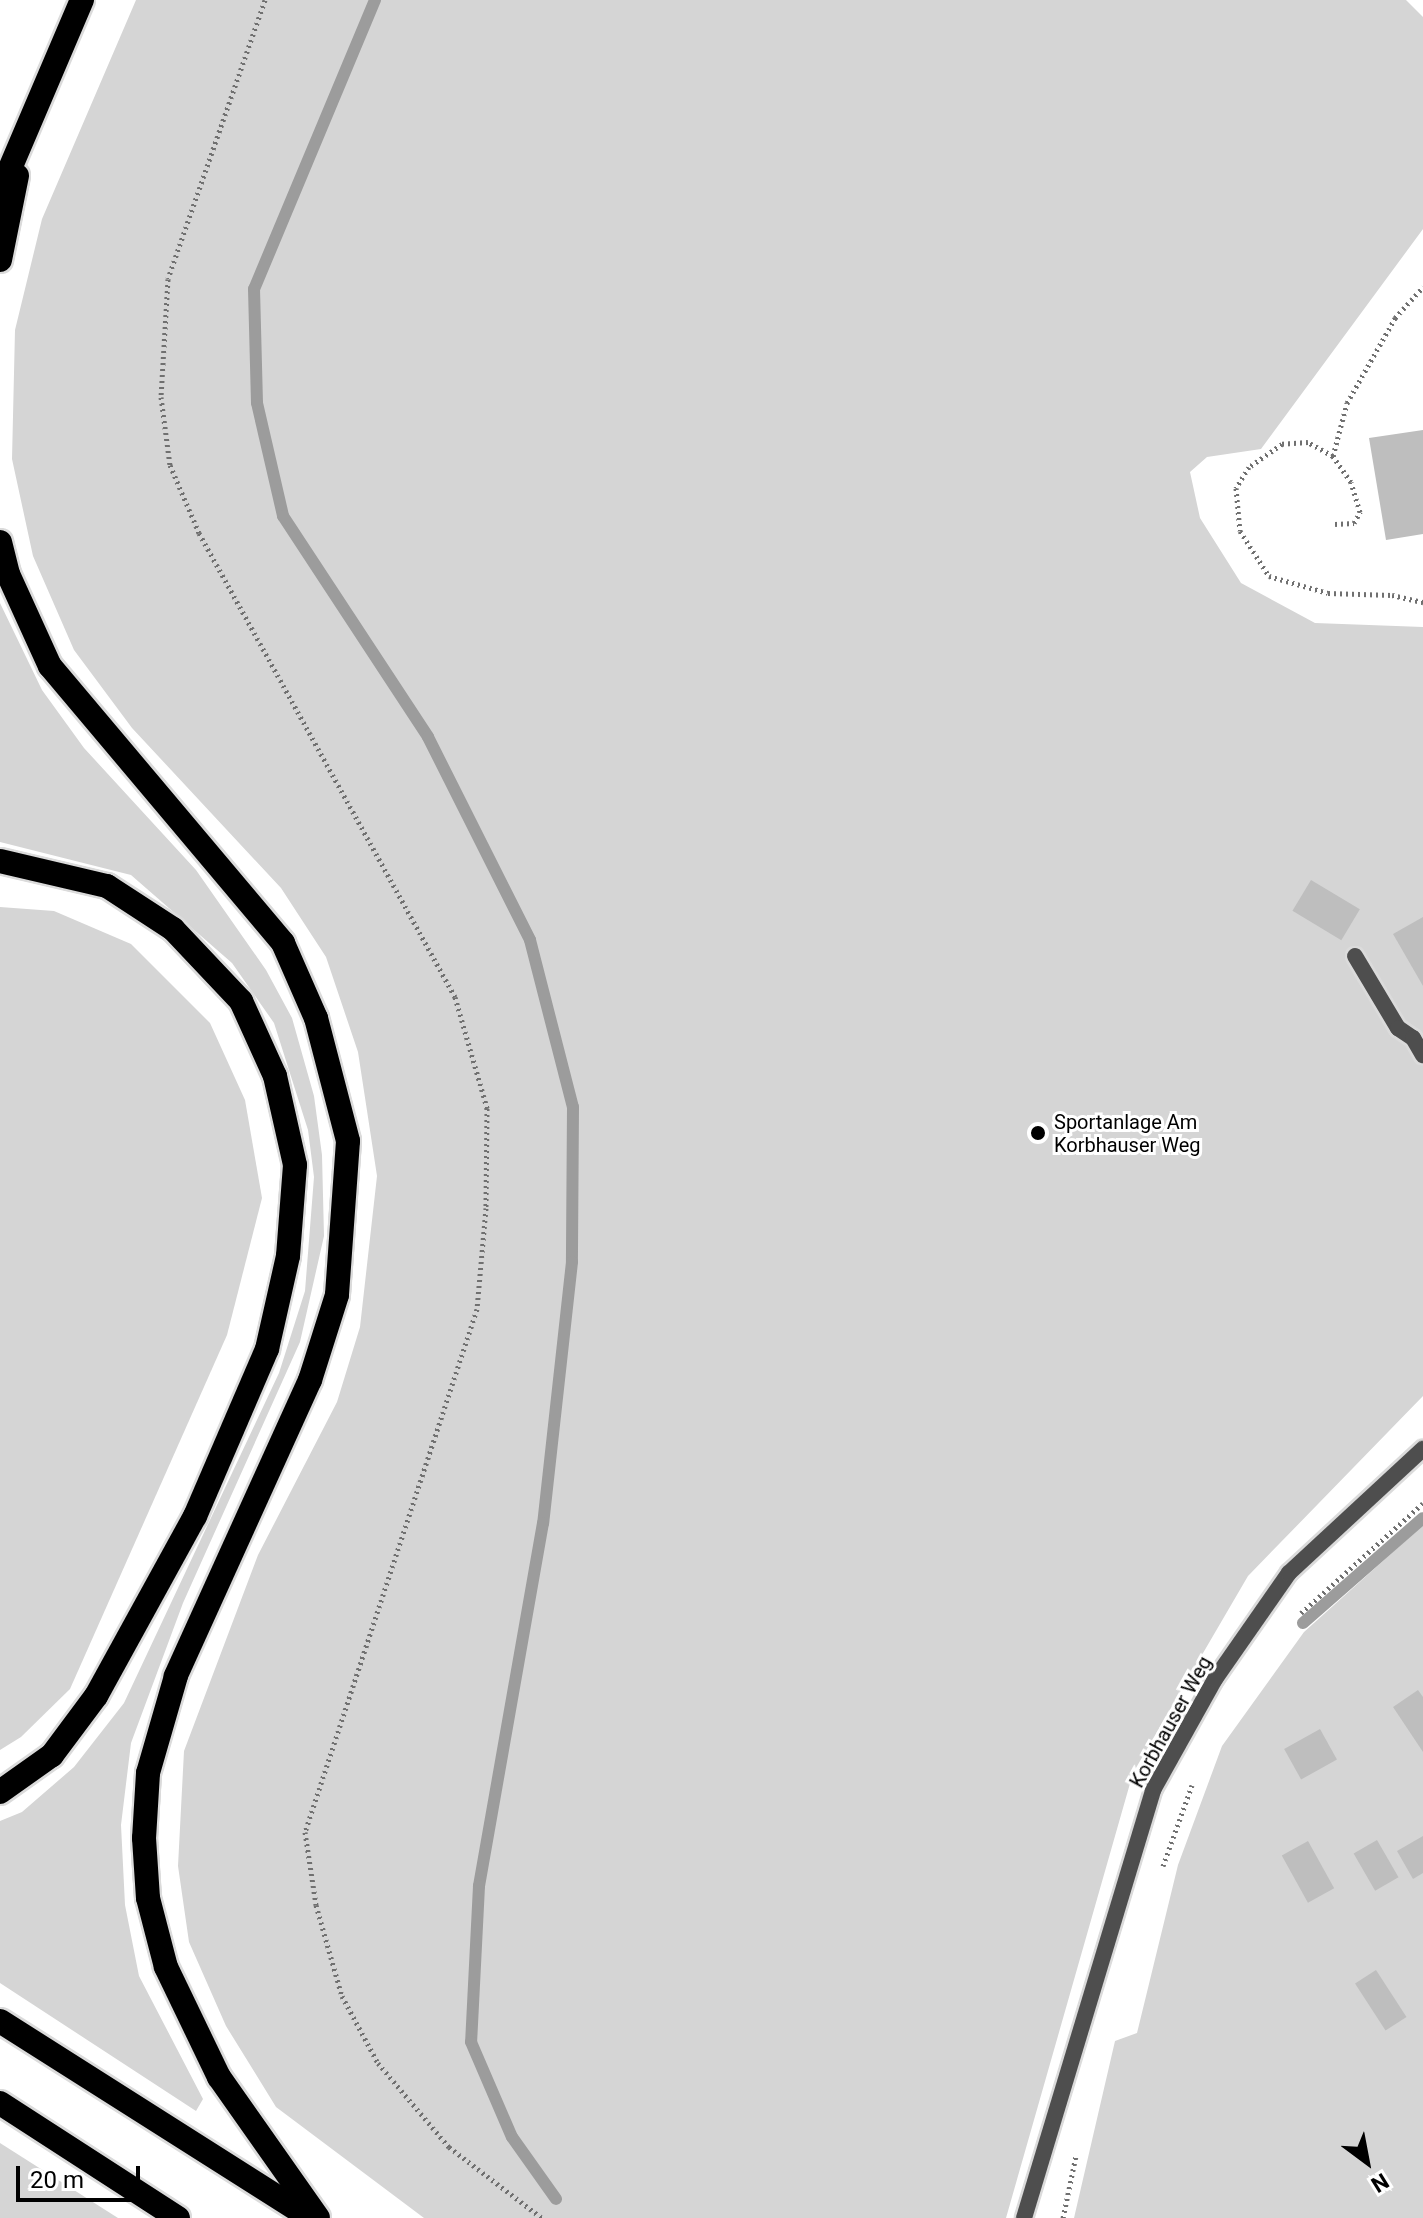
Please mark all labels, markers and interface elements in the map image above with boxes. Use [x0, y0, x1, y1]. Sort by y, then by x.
place label: Sportanlage Am Korbhauser Weg [1054, 1110, 1201, 1157]
marker: Sportanlage Am Korbhauser Weg [1029, 1124, 1047, 1142]
street label: Korbhauser Weg [1125, 1652, 1217, 1792]
north arrow [1327, 2122, 1407, 2202]
scale bar [20, 2150, 144, 2200]
text: 20 m [30, 2166, 84, 2194]
text: N [1367, 2168, 1393, 2197]

